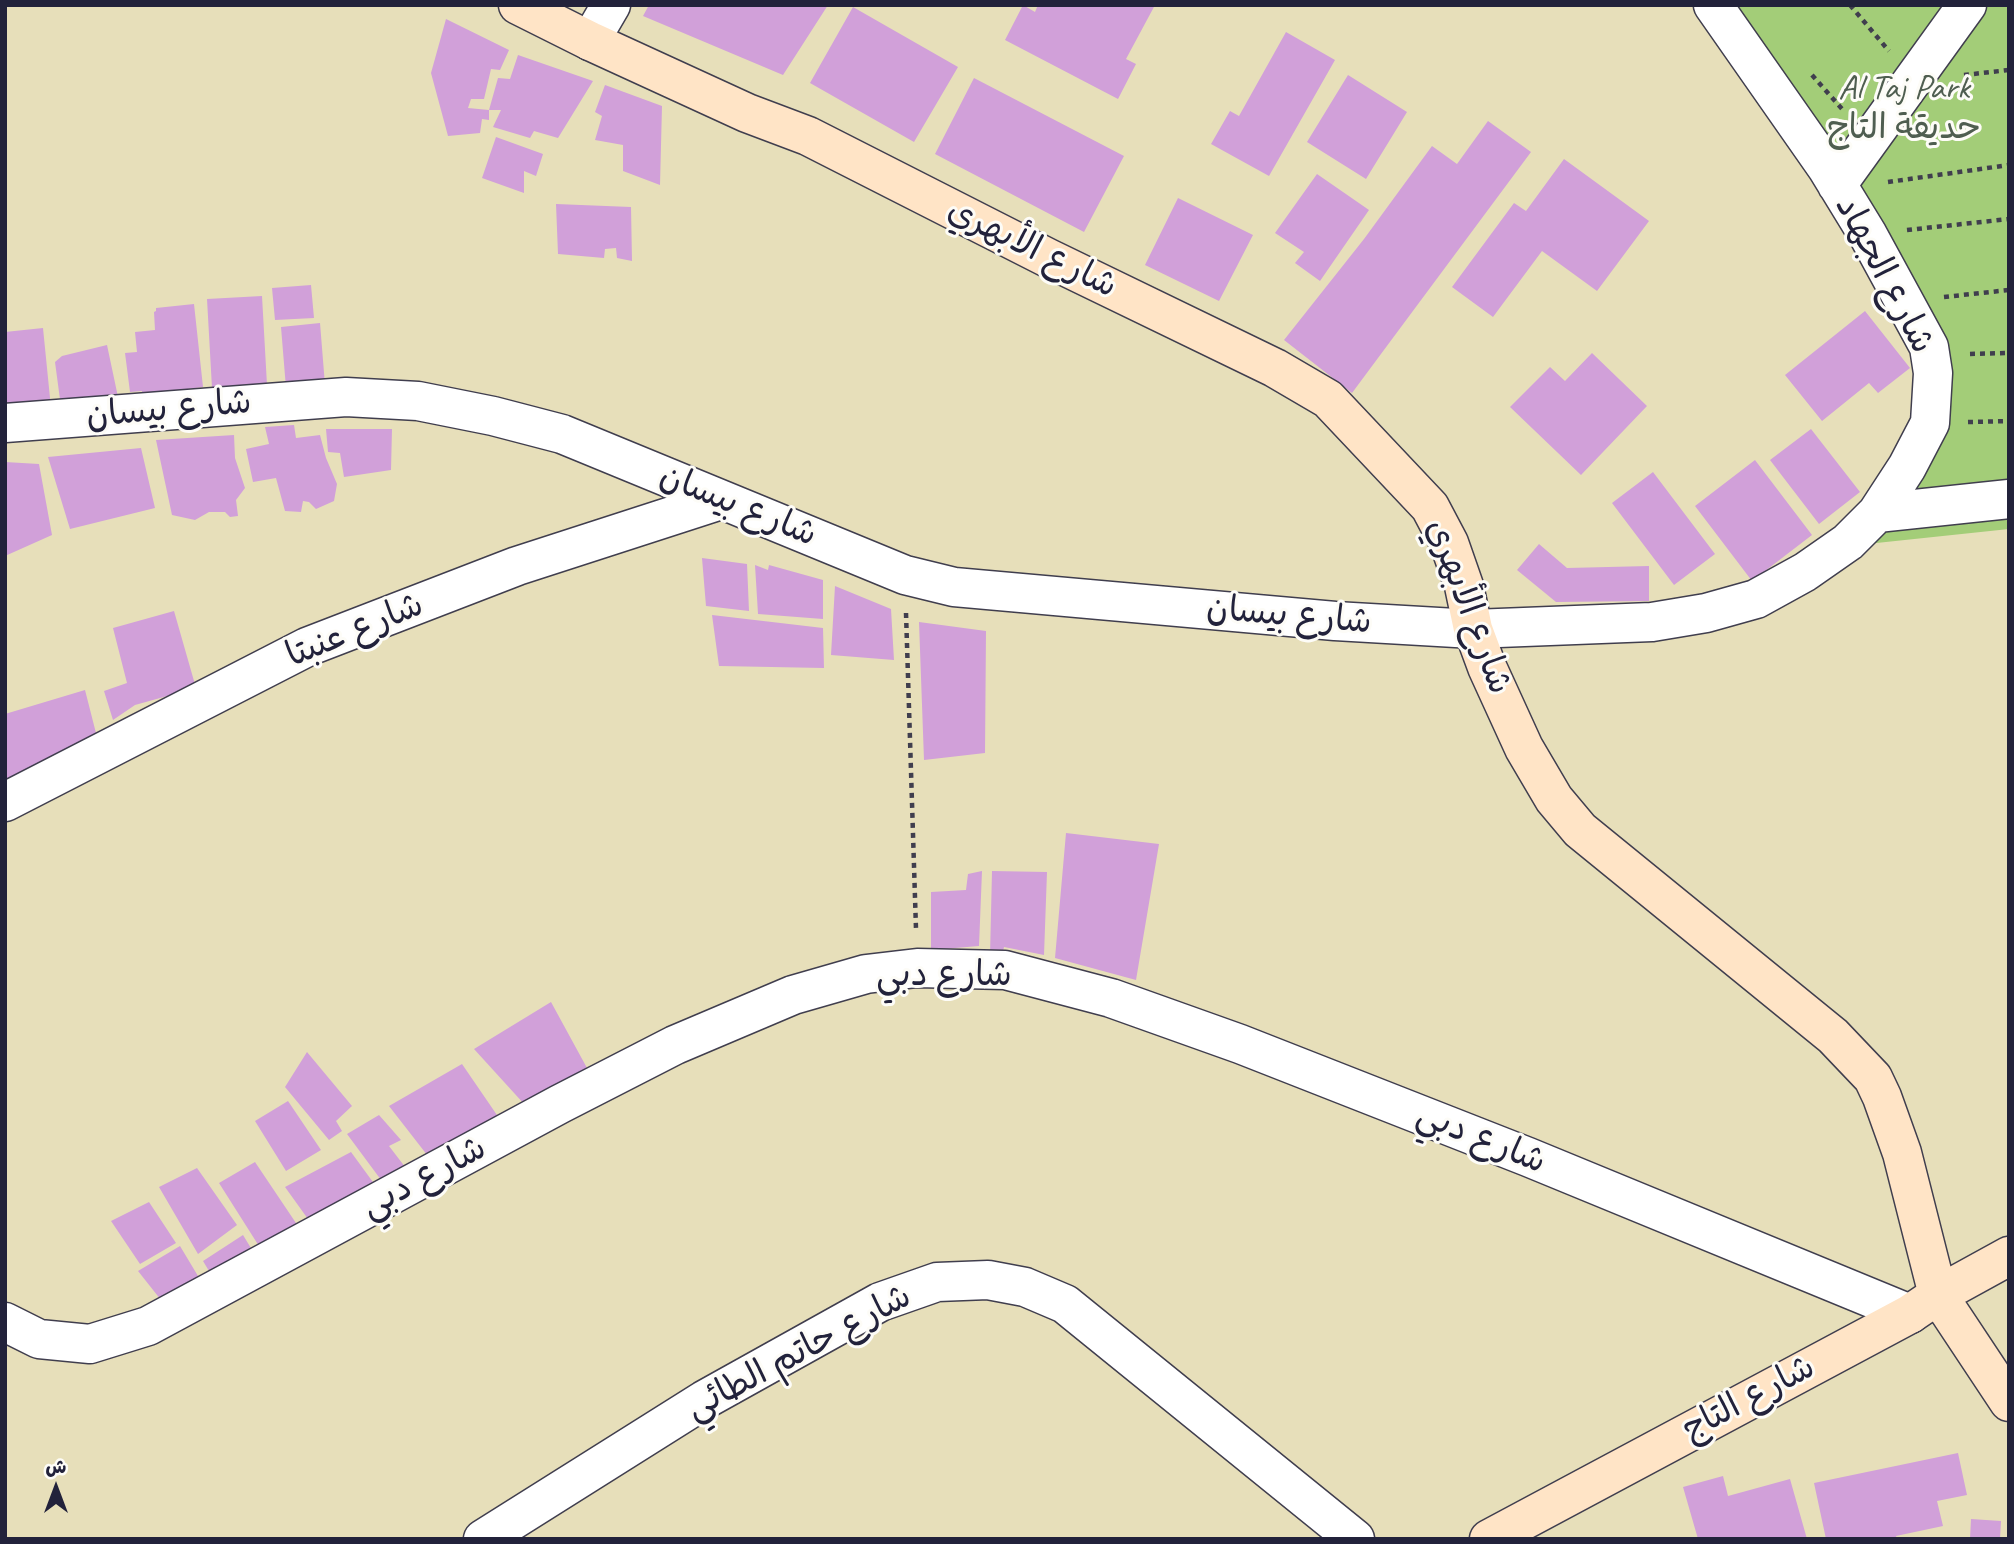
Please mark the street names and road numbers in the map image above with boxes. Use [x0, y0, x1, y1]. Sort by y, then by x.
street label: شارع الجهاد [1825, 189, 1943, 361]
street label: شارع الأبهري [940, 190, 1124, 308]
street label: شارع بيسان [85, 382, 253, 438]
street label: شارع بيسان [653, 455, 823, 557]
street label: شارع الأبهري [1416, 514, 1520, 700]
street label: شارع عنبتا [280, 584, 430, 678]
street label: شارع بيسان [1205, 588, 1373, 644]
street label: شارع دبي [876, 955, 1012, 997]
street label: شارع دبي [1410, 1094, 1552, 1184]
street label: شارع دبي [354, 1128, 494, 1228]
street label: شارع حاتم الطائي [679, 1276, 919, 1430]
street label: شارع التاج [1676, 1347, 1822, 1451]

